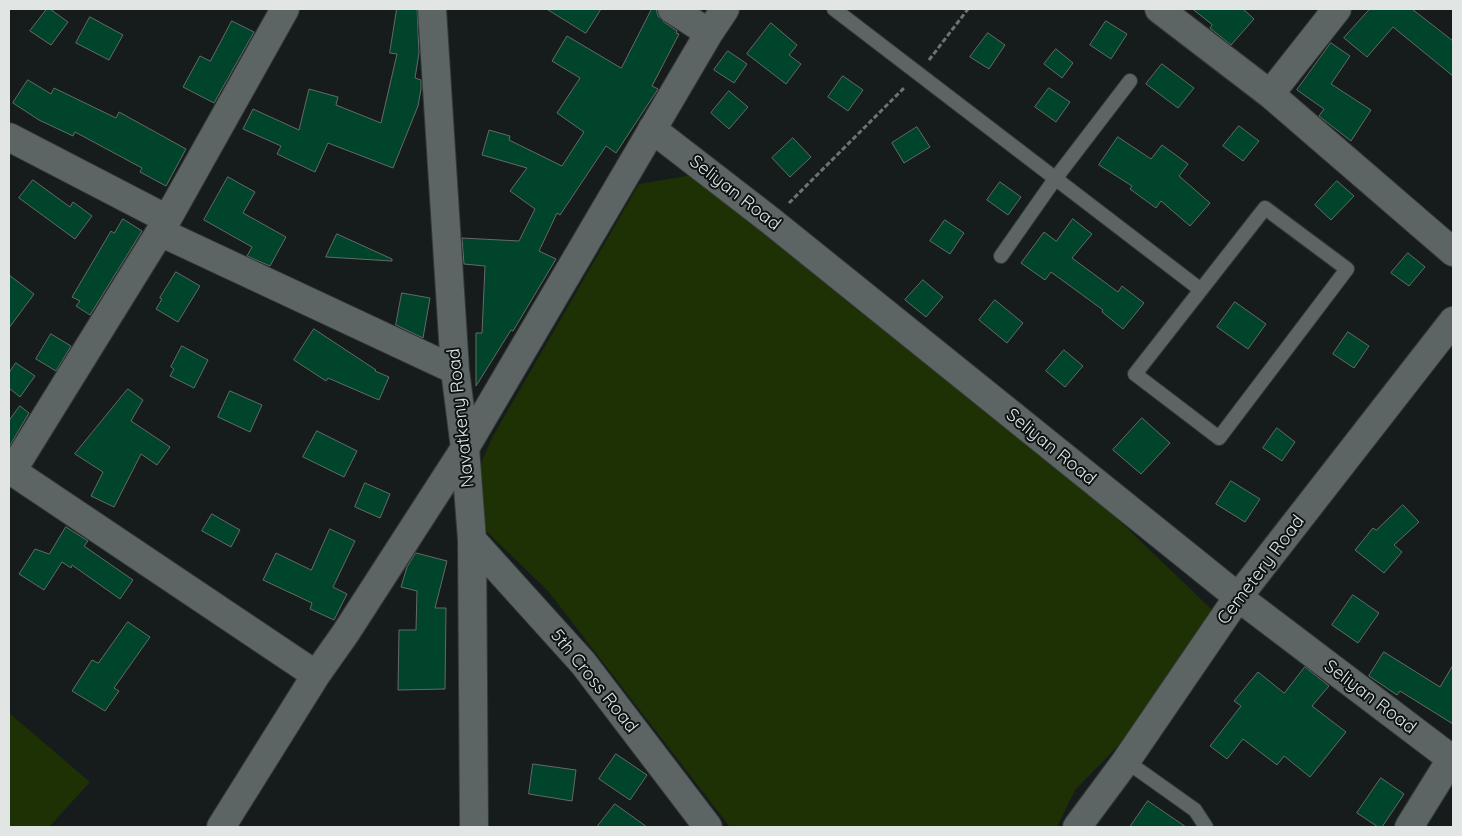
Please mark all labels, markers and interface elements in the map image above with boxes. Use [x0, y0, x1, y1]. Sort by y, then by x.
street label: Seliyan Road [685, 151, 785, 235]
street label: Navatkeny Road [443, 347, 479, 489]
street label: Seliyan Road [1002, 404, 1100, 490]
street label: Cemetery Road [1213, 511, 1309, 629]
street label: 5th Cross Road [546, 625, 642, 737]
street label: Seliyan Road [1320, 655, 1420, 739]

